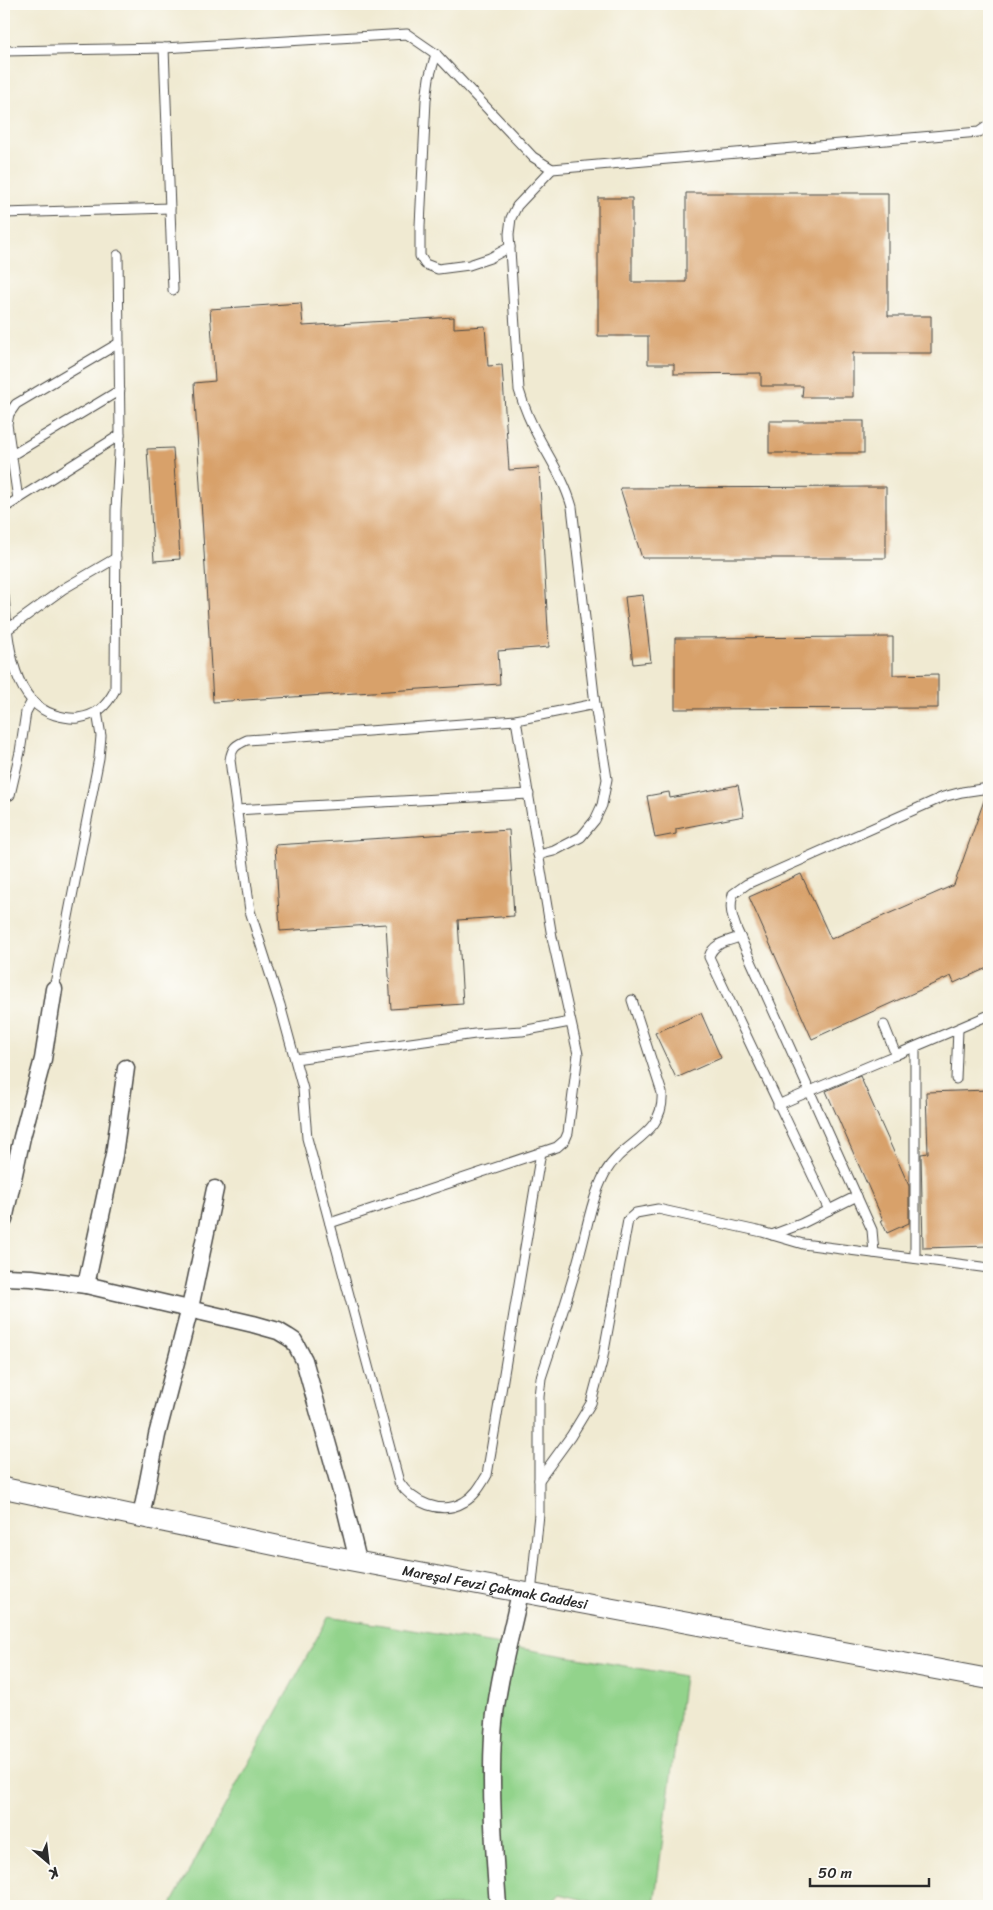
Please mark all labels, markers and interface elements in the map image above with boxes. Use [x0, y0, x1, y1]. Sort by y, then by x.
street label: Mareşal Fevzi Çakmak Caddesi [400, 1558, 591, 1617]
north arrow [22, 1838, 72, 1888]
scale bar [810, 1855, 929, 1887]
text: K [43, 1860, 64, 1887]
text: 50 m [818, 1860, 853, 1886]

